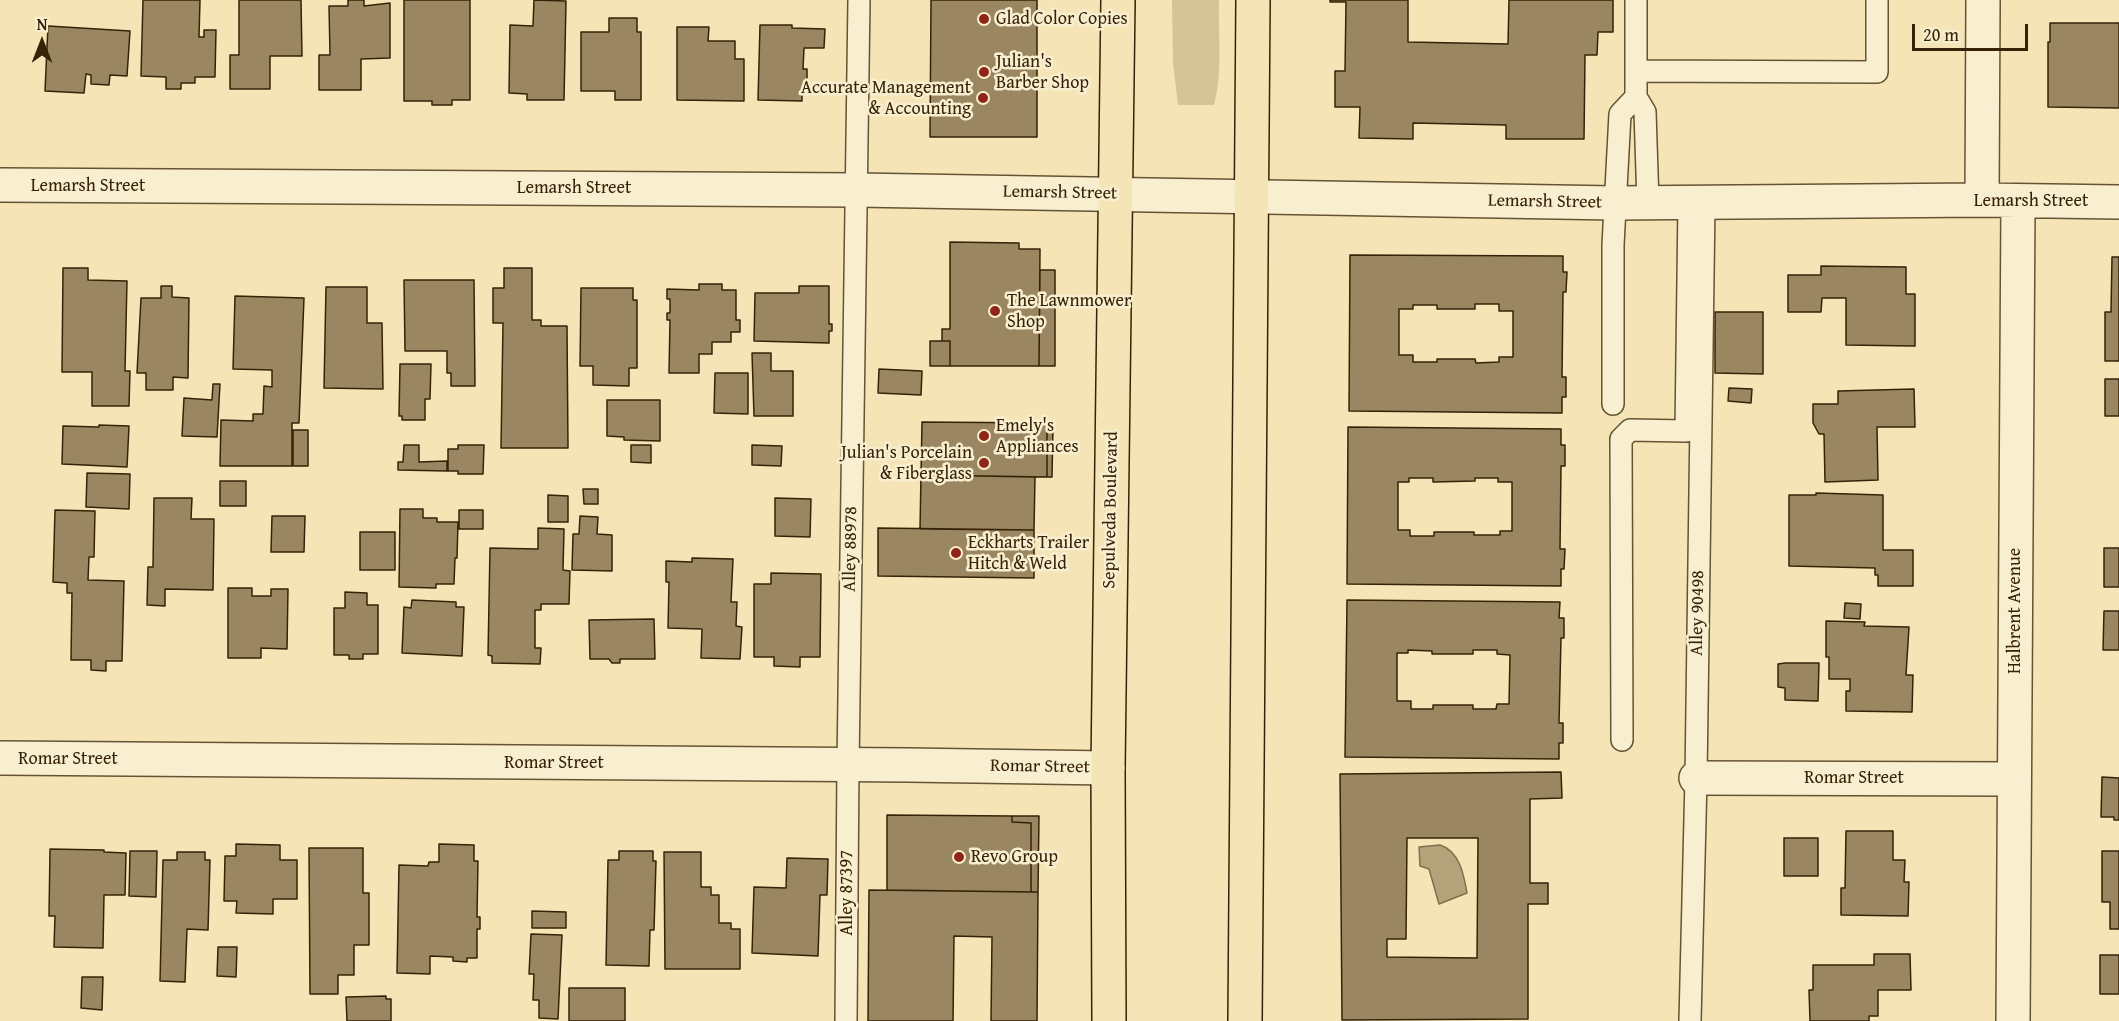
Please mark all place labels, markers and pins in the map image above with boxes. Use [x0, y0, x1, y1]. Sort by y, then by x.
place label: Glad Color Copies [996, 8, 1128, 30]
marker: Glad Color Copies [977, 12, 991, 26]
place label: Julian's Barber Shop [996, 51, 1089, 94]
marker: Julian's Barber Shop [977, 65, 991, 79]
place label: Accurate Management & Accounting [801, 77, 971, 119]
marker: Accurate Management & Accounting [976, 91, 990, 105]
place label: The Lawnmower Shop [1007, 290, 1131, 332]
marker: The Lawnmower Shop [988, 304, 1002, 318]
place label: Emely's Appliances [996, 415, 1079, 458]
marker: Emely's Appliances [977, 429, 991, 443]
place label: Julian's Porcelain & Fiberglass [841, 442, 972, 484]
marker: Julian's Porcelain & Fiberglass [977, 456, 991, 470]
place label: Eckharts Trailer Hitch & Weld [968, 532, 1089, 574]
marker: Eckharts Trailer Hitch & Weld [949, 546, 963, 560]
place label: Revo Group [971, 846, 1058, 868]
marker: Revo Group [952, 850, 966, 864]

